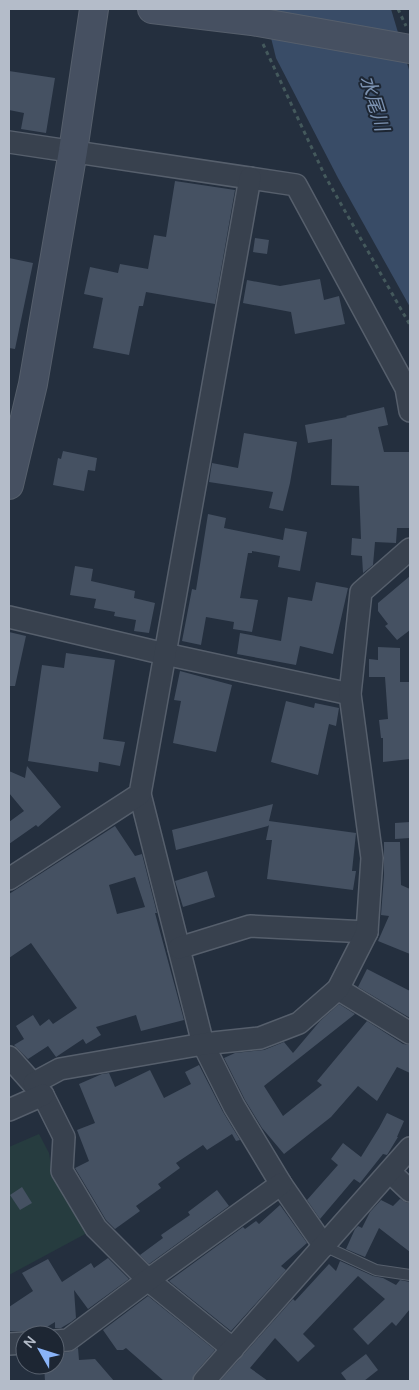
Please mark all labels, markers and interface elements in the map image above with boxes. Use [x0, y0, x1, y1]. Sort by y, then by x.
water label: 水尾川 [354, 72, 396, 136]
north arrow [15, 1325, 65, 1375]
text: N [19, 1332, 40, 1351]

